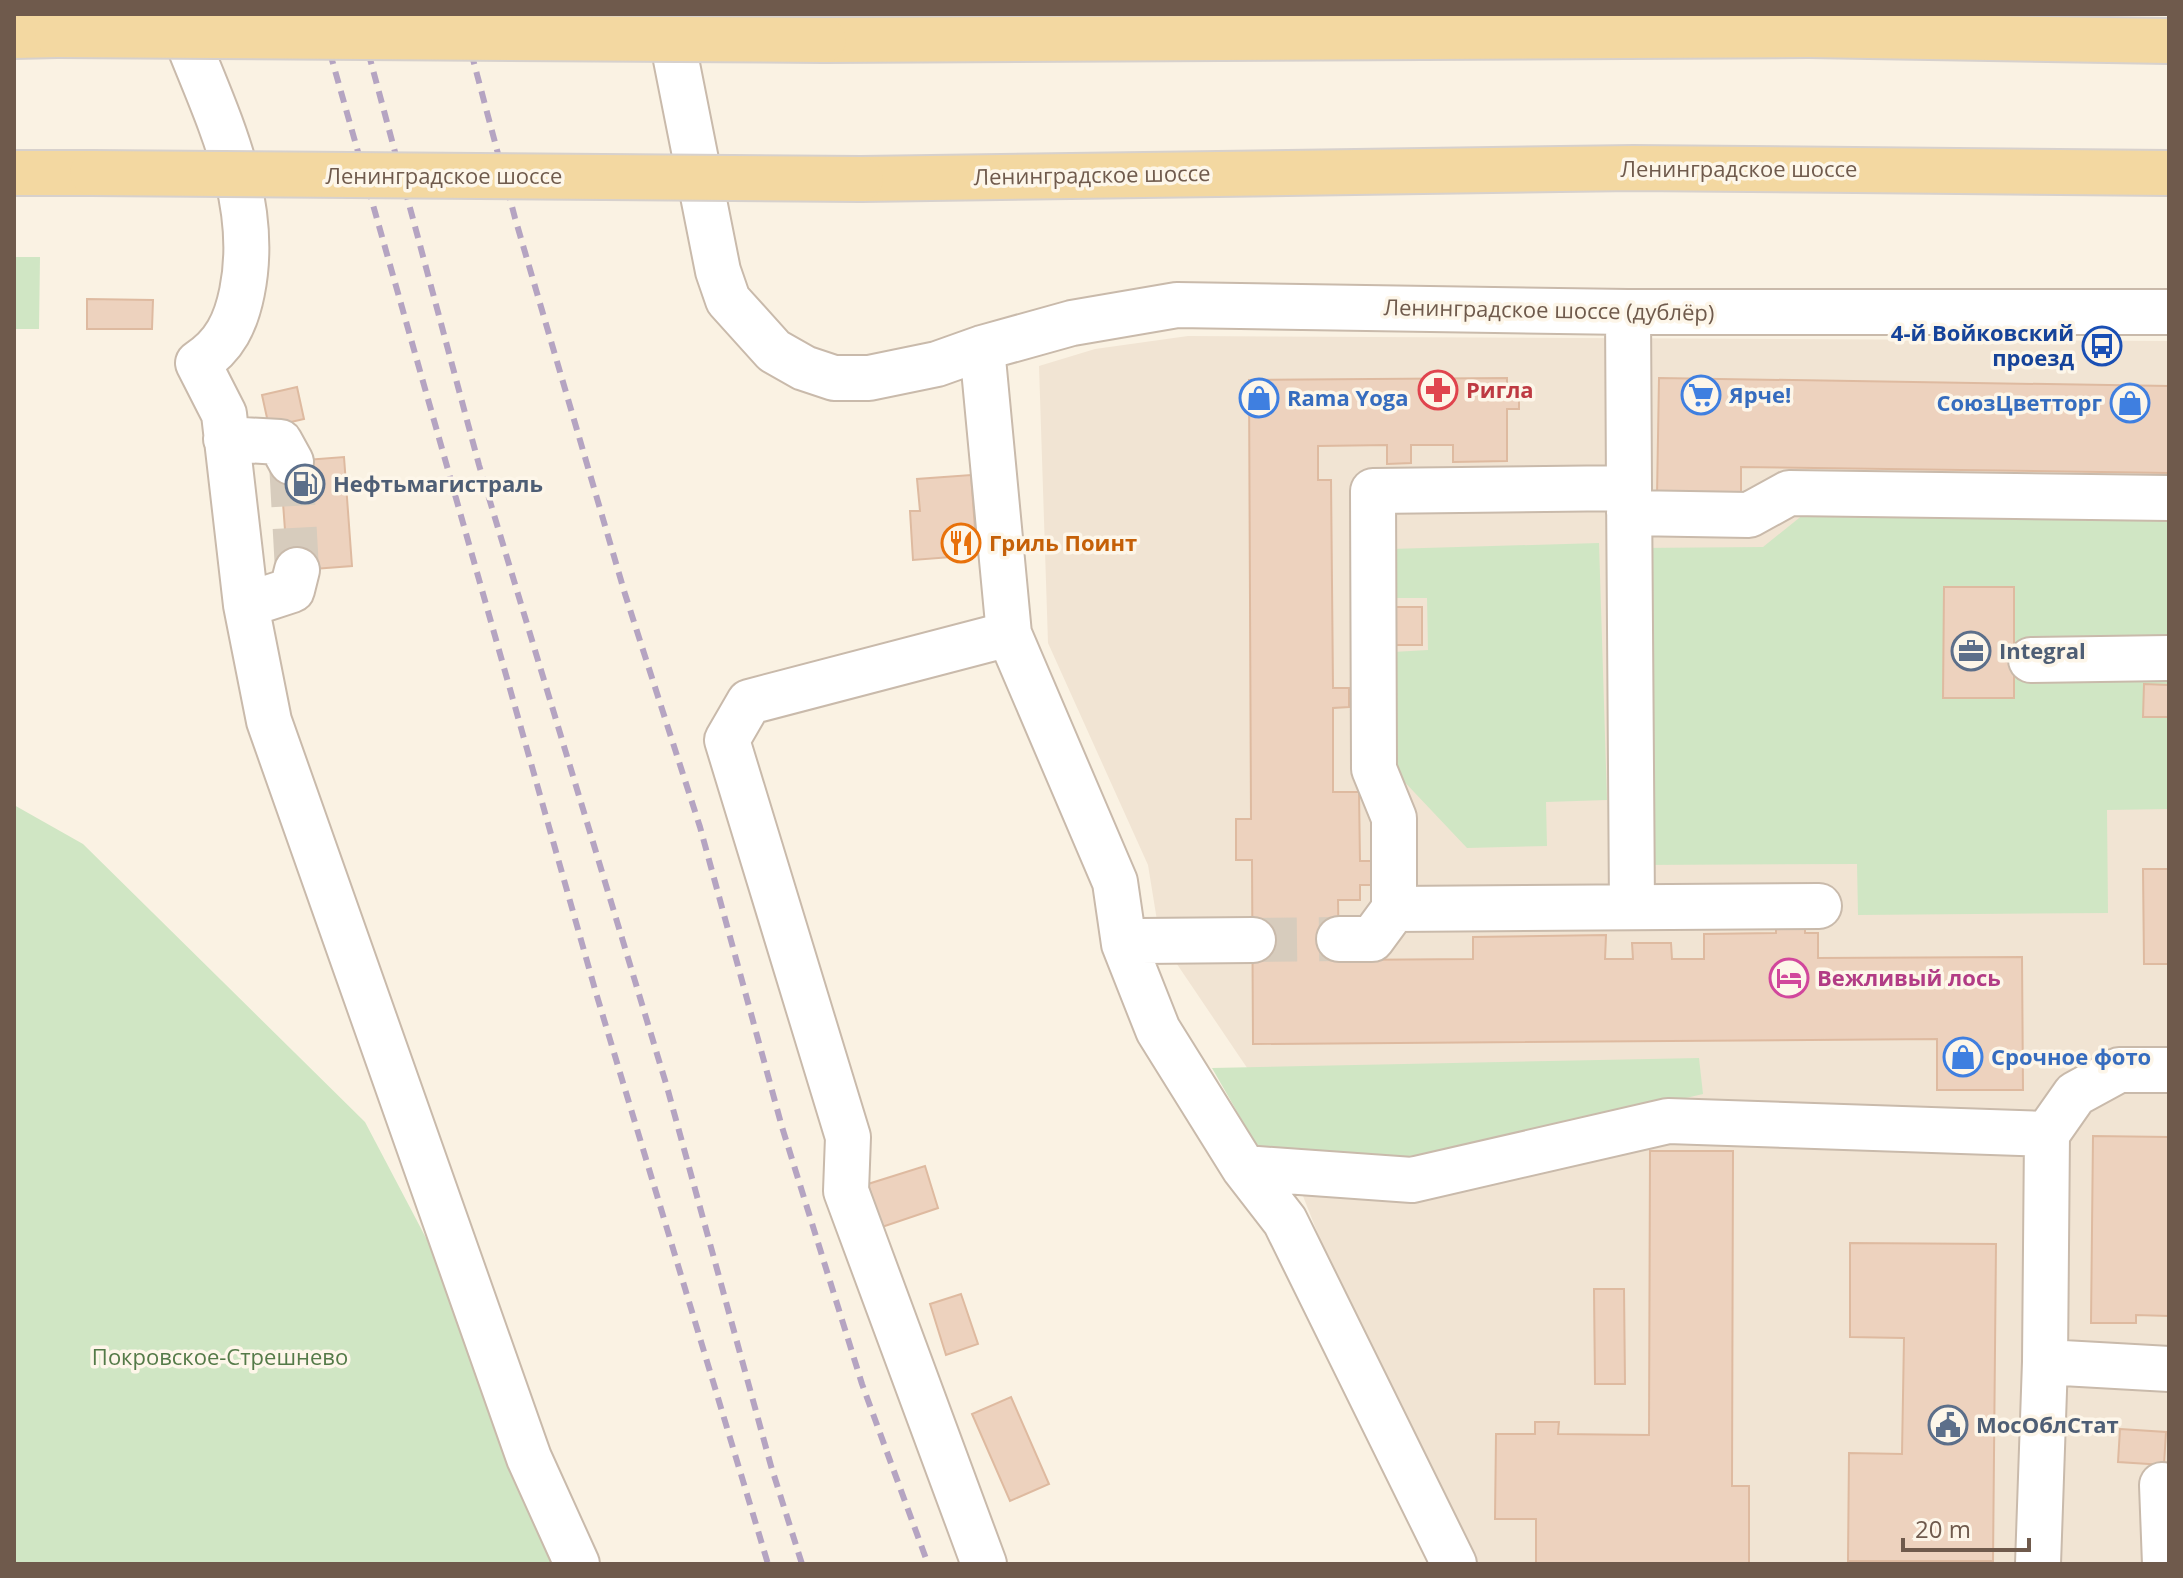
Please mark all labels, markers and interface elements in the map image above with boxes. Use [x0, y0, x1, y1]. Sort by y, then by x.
street label: Ленинградское шоссе [1621, 153, 1857, 183]
street label: Ленинградское шоссе [973, 157, 1211, 191]
street label: Ленинградское шоссе [326, 160, 562, 190]
street label: Ленинградское шоссе (дублёр) [1383, 291, 1715, 327]
place label: 4-й Войковский проезд [1891, 317, 2074, 372]
bus stop icon: 4-й Войковский проезд [2081, 325, 2123, 367]
pharmacy icon: Ригла [1417, 369, 1459, 411]
place label: Ригла [1466, 374, 1534, 404]
supermarket icon: Ярче! [1680, 374, 1722, 416]
shop icon: Rama Yoga [1238, 377, 1280, 419]
place label: Ярче! [1728, 379, 1791, 409]
place label: Rama Yoga [1287, 382, 1408, 412]
shop icon: СоюзЦветторг [2109, 382, 2151, 424]
place label: СоюзЦветторг [1936, 387, 2102, 417]
fuel station icon: Нефтьмагистраль [284, 463, 326, 505]
place label: Нефтьмагистраль [333, 468, 543, 498]
restaurant icon: Гриль Поинт [940, 522, 982, 564]
place label: Гриль Поинт [989, 527, 1137, 557]
office icon: Integral [1950, 630, 1992, 672]
place label: Integral [1999, 635, 2086, 665]
hotel icon: Вежливый лось [1768, 957, 1810, 999]
place label: Вежливый лось [1817, 962, 2001, 992]
shop icon: Срочное фото [1942, 1036, 1984, 1078]
place label: Срочное фото [1991, 1041, 2151, 1071]
park label: Покровское-Стрешнево [92, 1341, 348, 1371]
public building icon: МосОблСтат [1927, 1404, 1969, 1446]
place label: МосОблСтат [1976, 1409, 2119, 1439]
scale bar [1903, 1502, 2029, 1552]
text: 20 m [1915, 1512, 1971, 1545]

